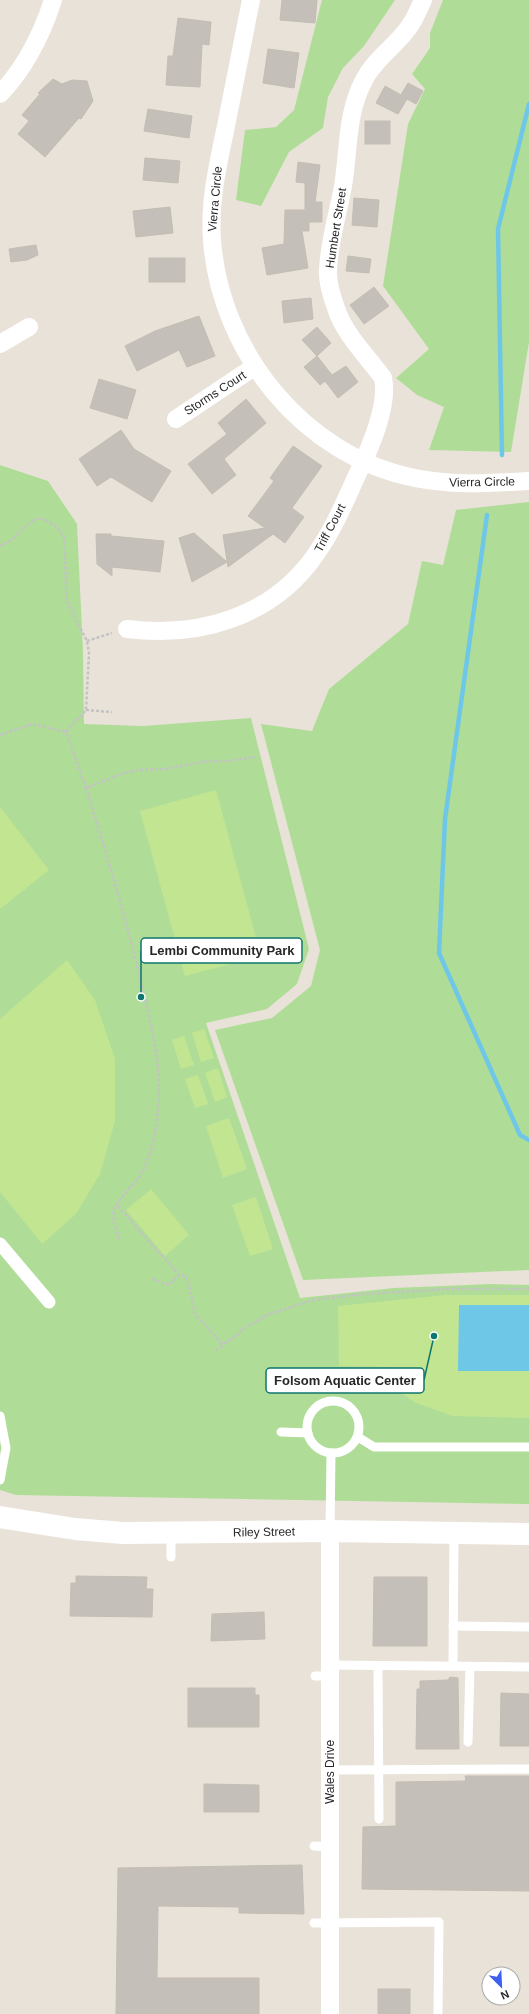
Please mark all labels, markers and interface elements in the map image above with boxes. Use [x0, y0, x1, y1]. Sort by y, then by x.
street label: Vierra Circle [205, 165, 225, 232]
street label: Humbert Street [323, 186, 349, 269]
street label: Storms Court [182, 368, 249, 418]
street label: Vierra Circle [449, 474, 515, 490]
street label: Triff Court [311, 501, 349, 555]
callout: Lembi Community Park [141, 938, 302, 963]
text: Lembi Community Park [149, 943, 295, 958]
callout: Folsom Aquatic Center [266, 1368, 424, 1393]
text: Folsom Aquatic Center [274, 1373, 416, 1388]
street label: Riley Street [233, 1524, 296, 1540]
street label: Wales Drive [323, 1740, 337, 1804]
north arrow [481, 1966, 521, 2006]
text: N [499, 1988, 511, 2002]

